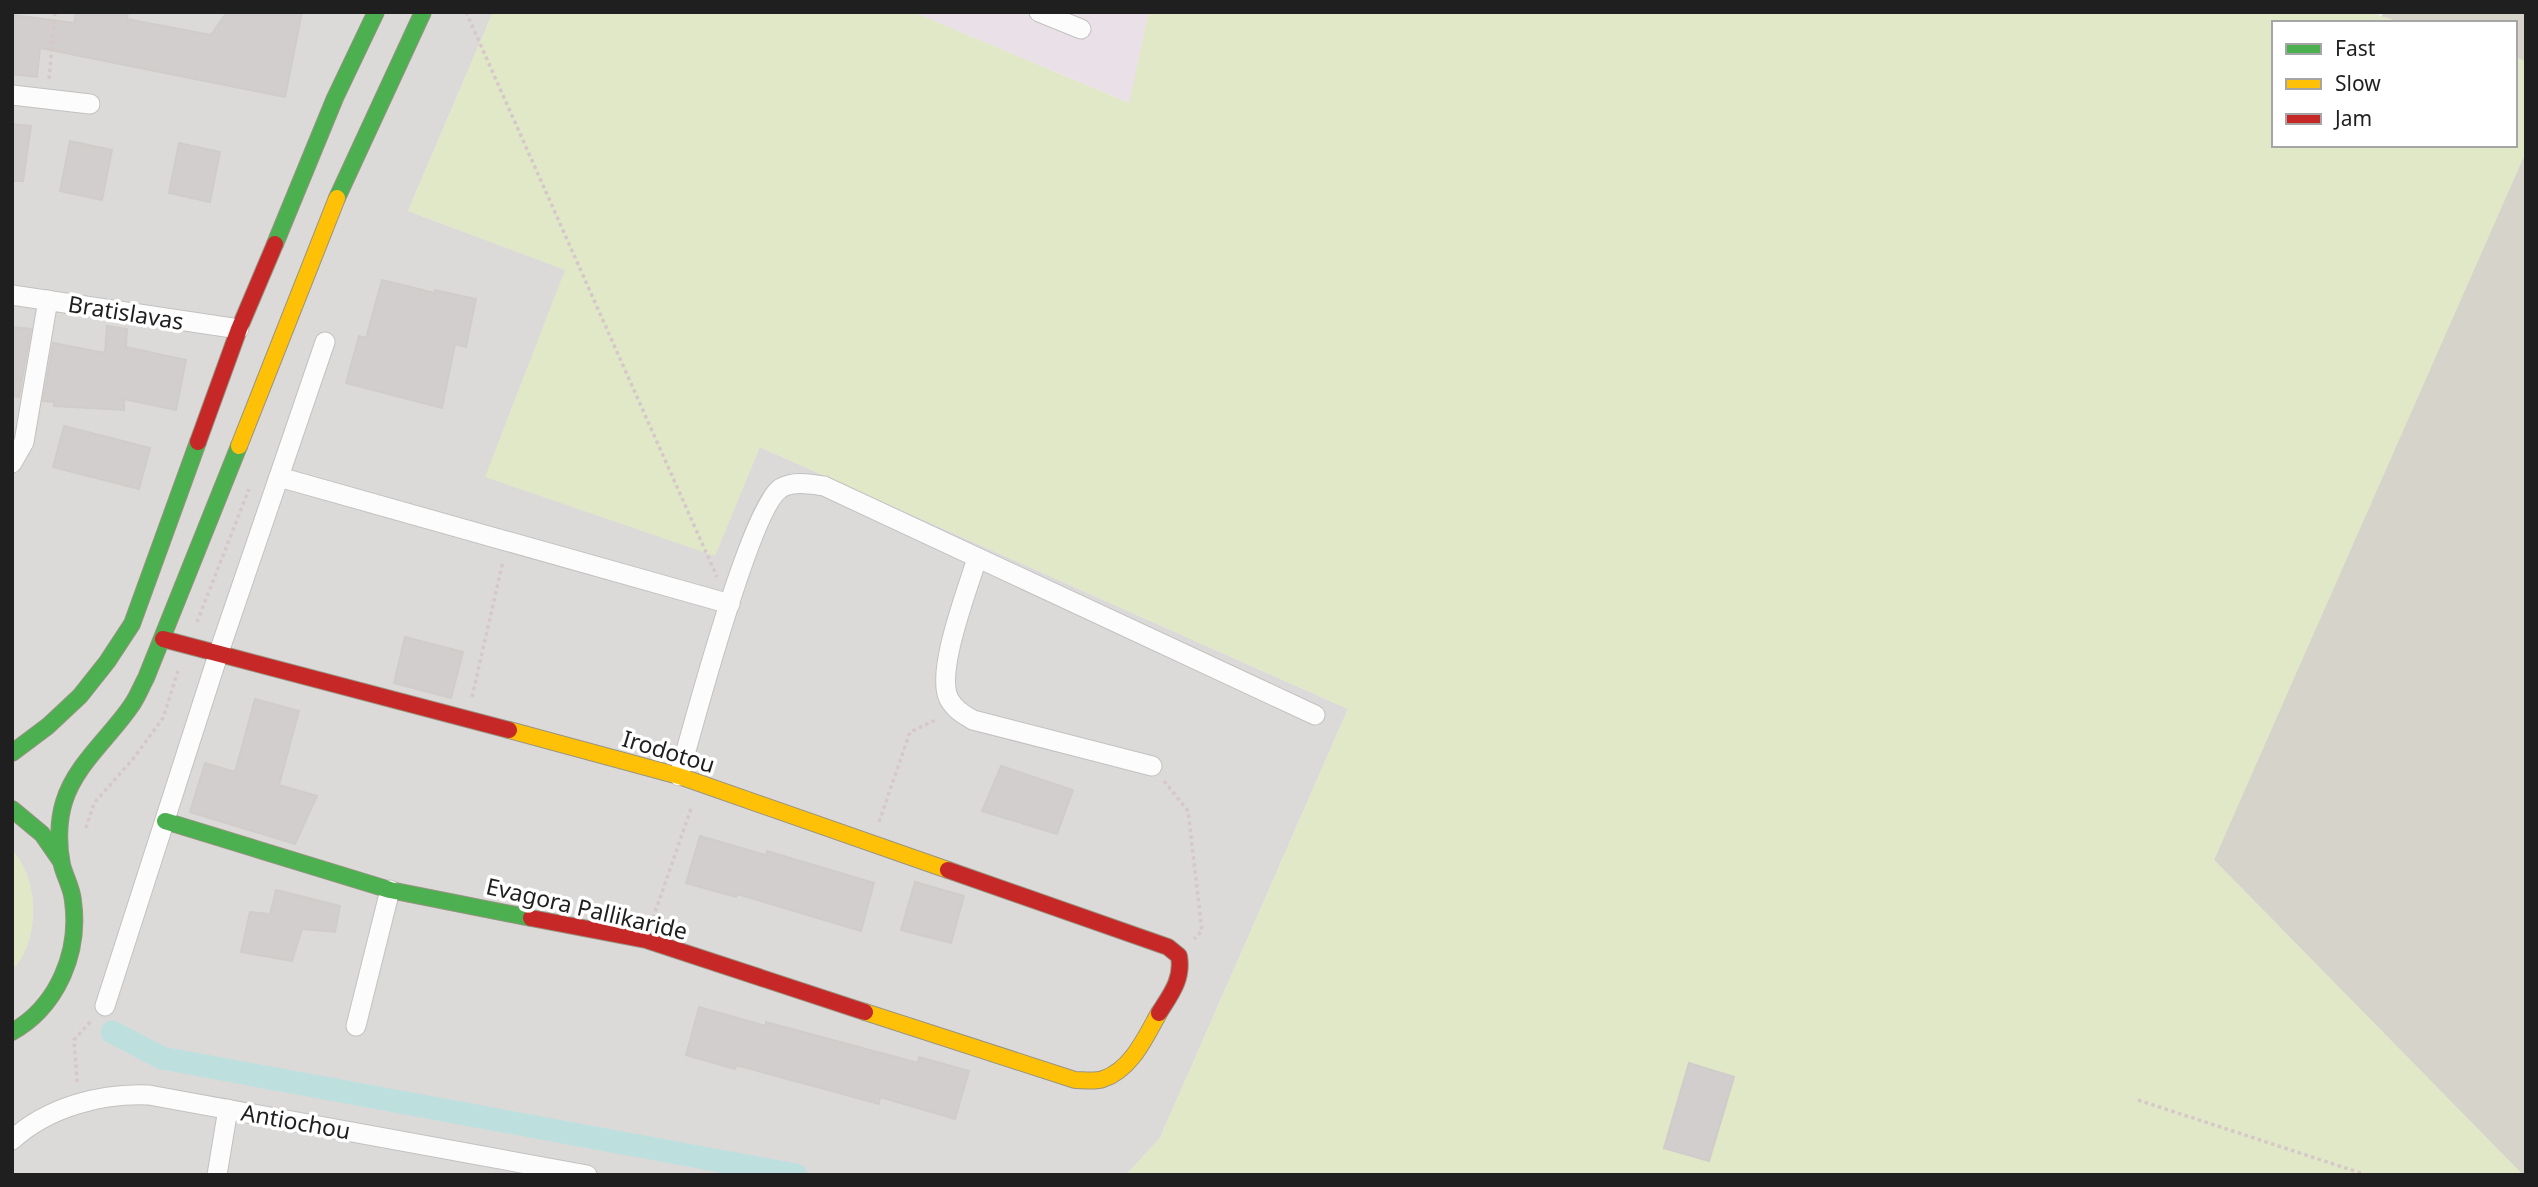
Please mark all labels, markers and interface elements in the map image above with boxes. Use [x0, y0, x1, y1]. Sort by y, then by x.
legend [2272, 21, 2517, 147]
text: Fast [2335, 34, 2376, 62]
text: Slow [2335, 69, 2381, 97]
text: Jam [2333, 104, 2372, 132]
street label: Bratislavas [66, 287, 186, 337]
street label: Irodotou [619, 722, 719, 780]
street label: Evagora Pallikaride [483, 869, 691, 947]
street label: Antiochou [239, 1096, 353, 1146]

